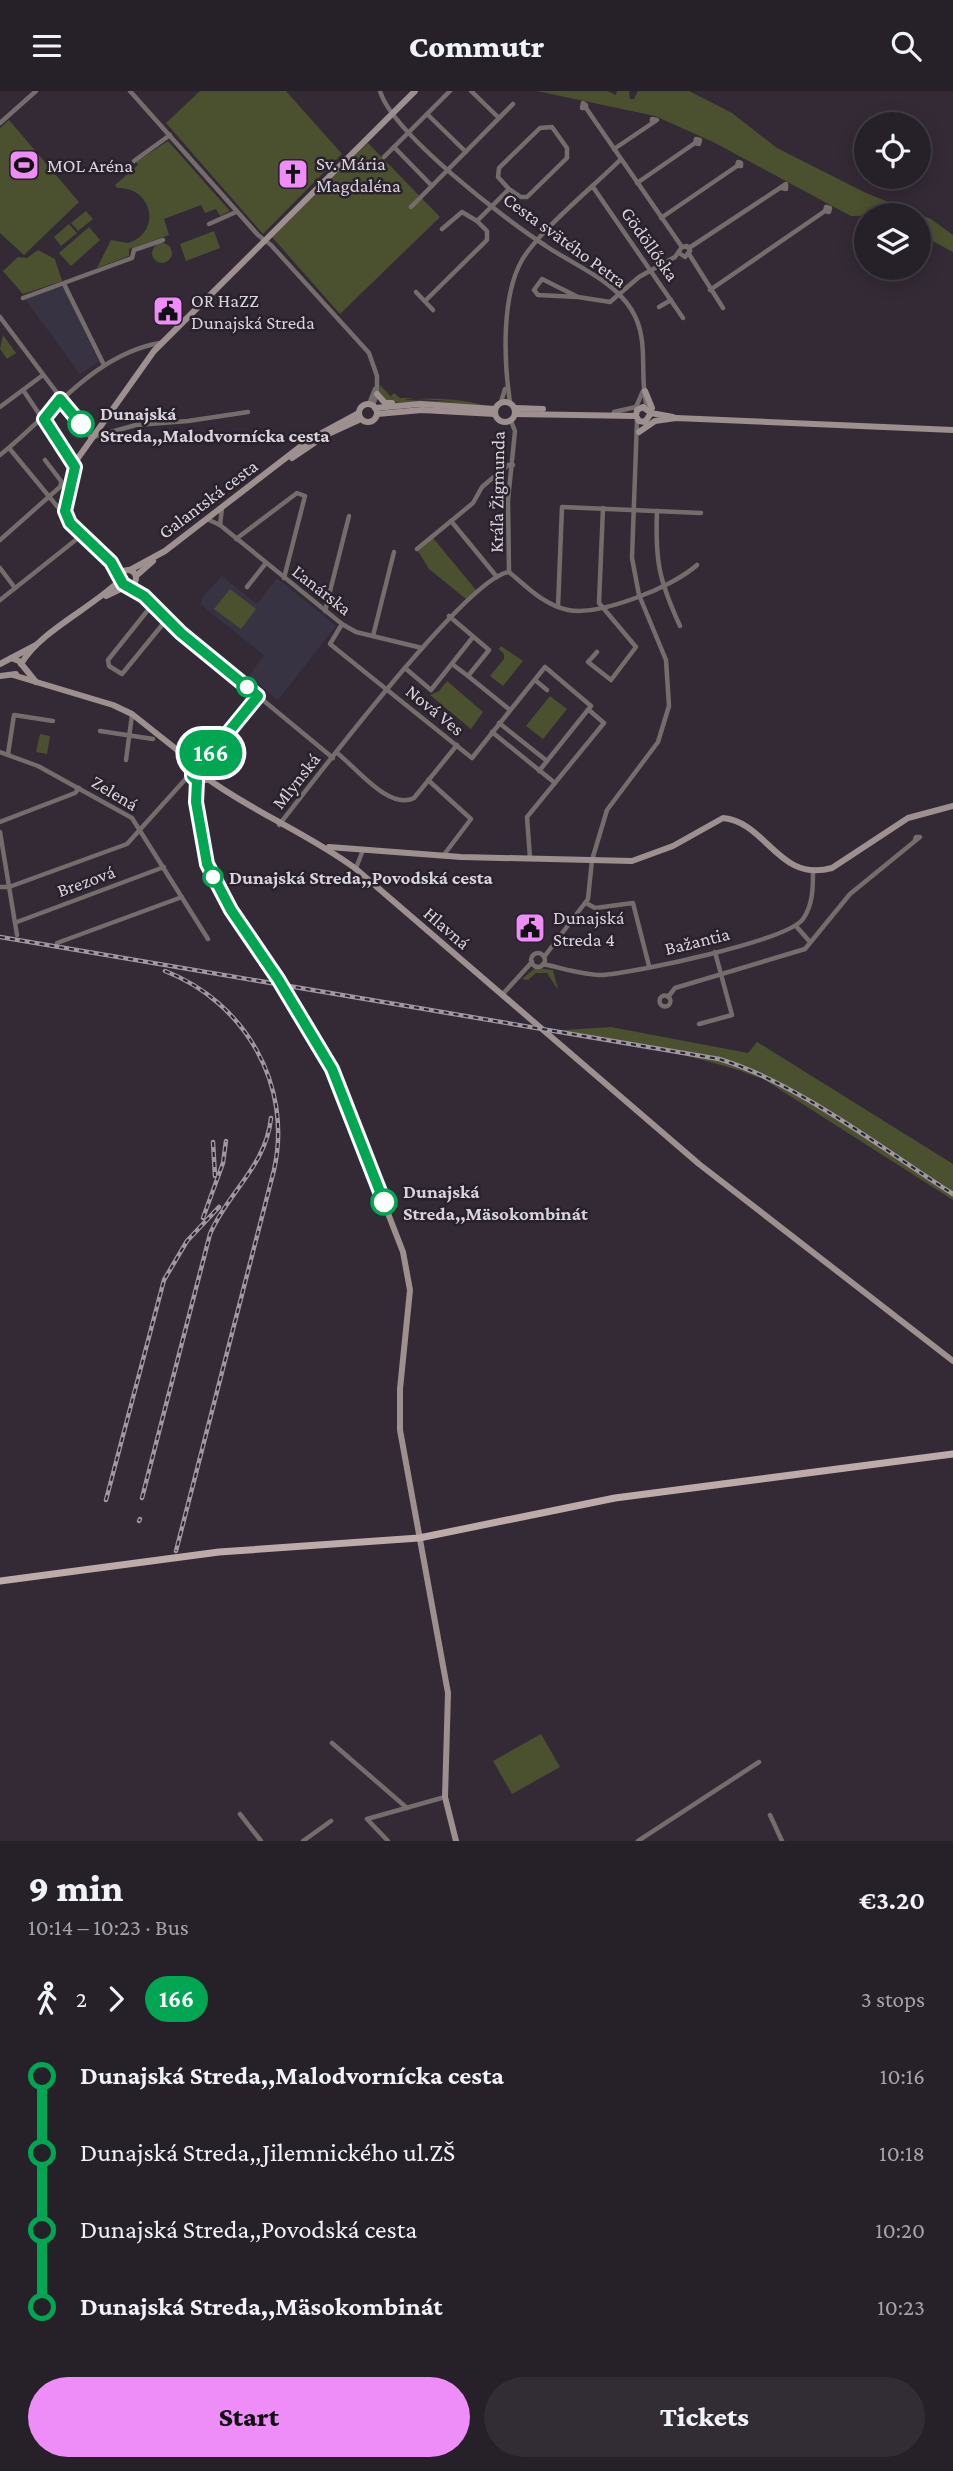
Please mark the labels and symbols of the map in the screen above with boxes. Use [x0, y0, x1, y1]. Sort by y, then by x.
sports icon: MOL Aréna [7, 148, 41, 182]
place label: Sv. Mária Magdaléna [316, 153, 401, 196]
place label: MOL Aréna [47, 155, 133, 176]
church icon: Sv. Mária Magdaléna [276, 157, 310, 191]
street label: Cesta svätého Petra [499, 188, 631, 292]
street label: Gödöllőska [617, 203, 683, 285]
place label: OR HaZZ Dunajská Streda [191, 290, 315, 334]
public building icon: OR HaZZ Dunajská Streda [151, 294, 185, 328]
place label: Dunajská Streda,,Malodvornícka cesta [100, 403, 330, 446]
marker: Dunajská Streda,,Malodvornícka cesta [68, 411, 94, 437]
street label: Kráľa Žigmunda [485, 431, 509, 553]
street label: Galantská cesta [154, 455, 262, 543]
street label: Ľanárska [288, 560, 356, 620]
unlabelled marker [237, 677, 257, 697]
street label: Nová Ves [402, 680, 468, 740]
line badge: 166 [171, 730, 251, 776]
street label: Mlynská [268, 749, 324, 813]
street label: Zelená [88, 771, 142, 815]
street label: Brezová [54, 861, 118, 901]
marker: Dunajská Streda,,Povodská cesta [203, 867, 223, 887]
place label: Dunajská Streda,,Povodská cesta [229, 867, 493, 889]
street label: Hlavná [420, 902, 474, 954]
place label: Dunajská Streda 4 [553, 907, 625, 950]
public building icon: Dunajská Streda 4 [513, 911, 547, 945]
street label: Bažantia [662, 923, 732, 959]
place label: Dunajská Streda,,Mäsokombinát [403, 1181, 588, 1224]
marker: Dunajská Streda,,Mäsokombinát [371, 1189, 397, 1215]

